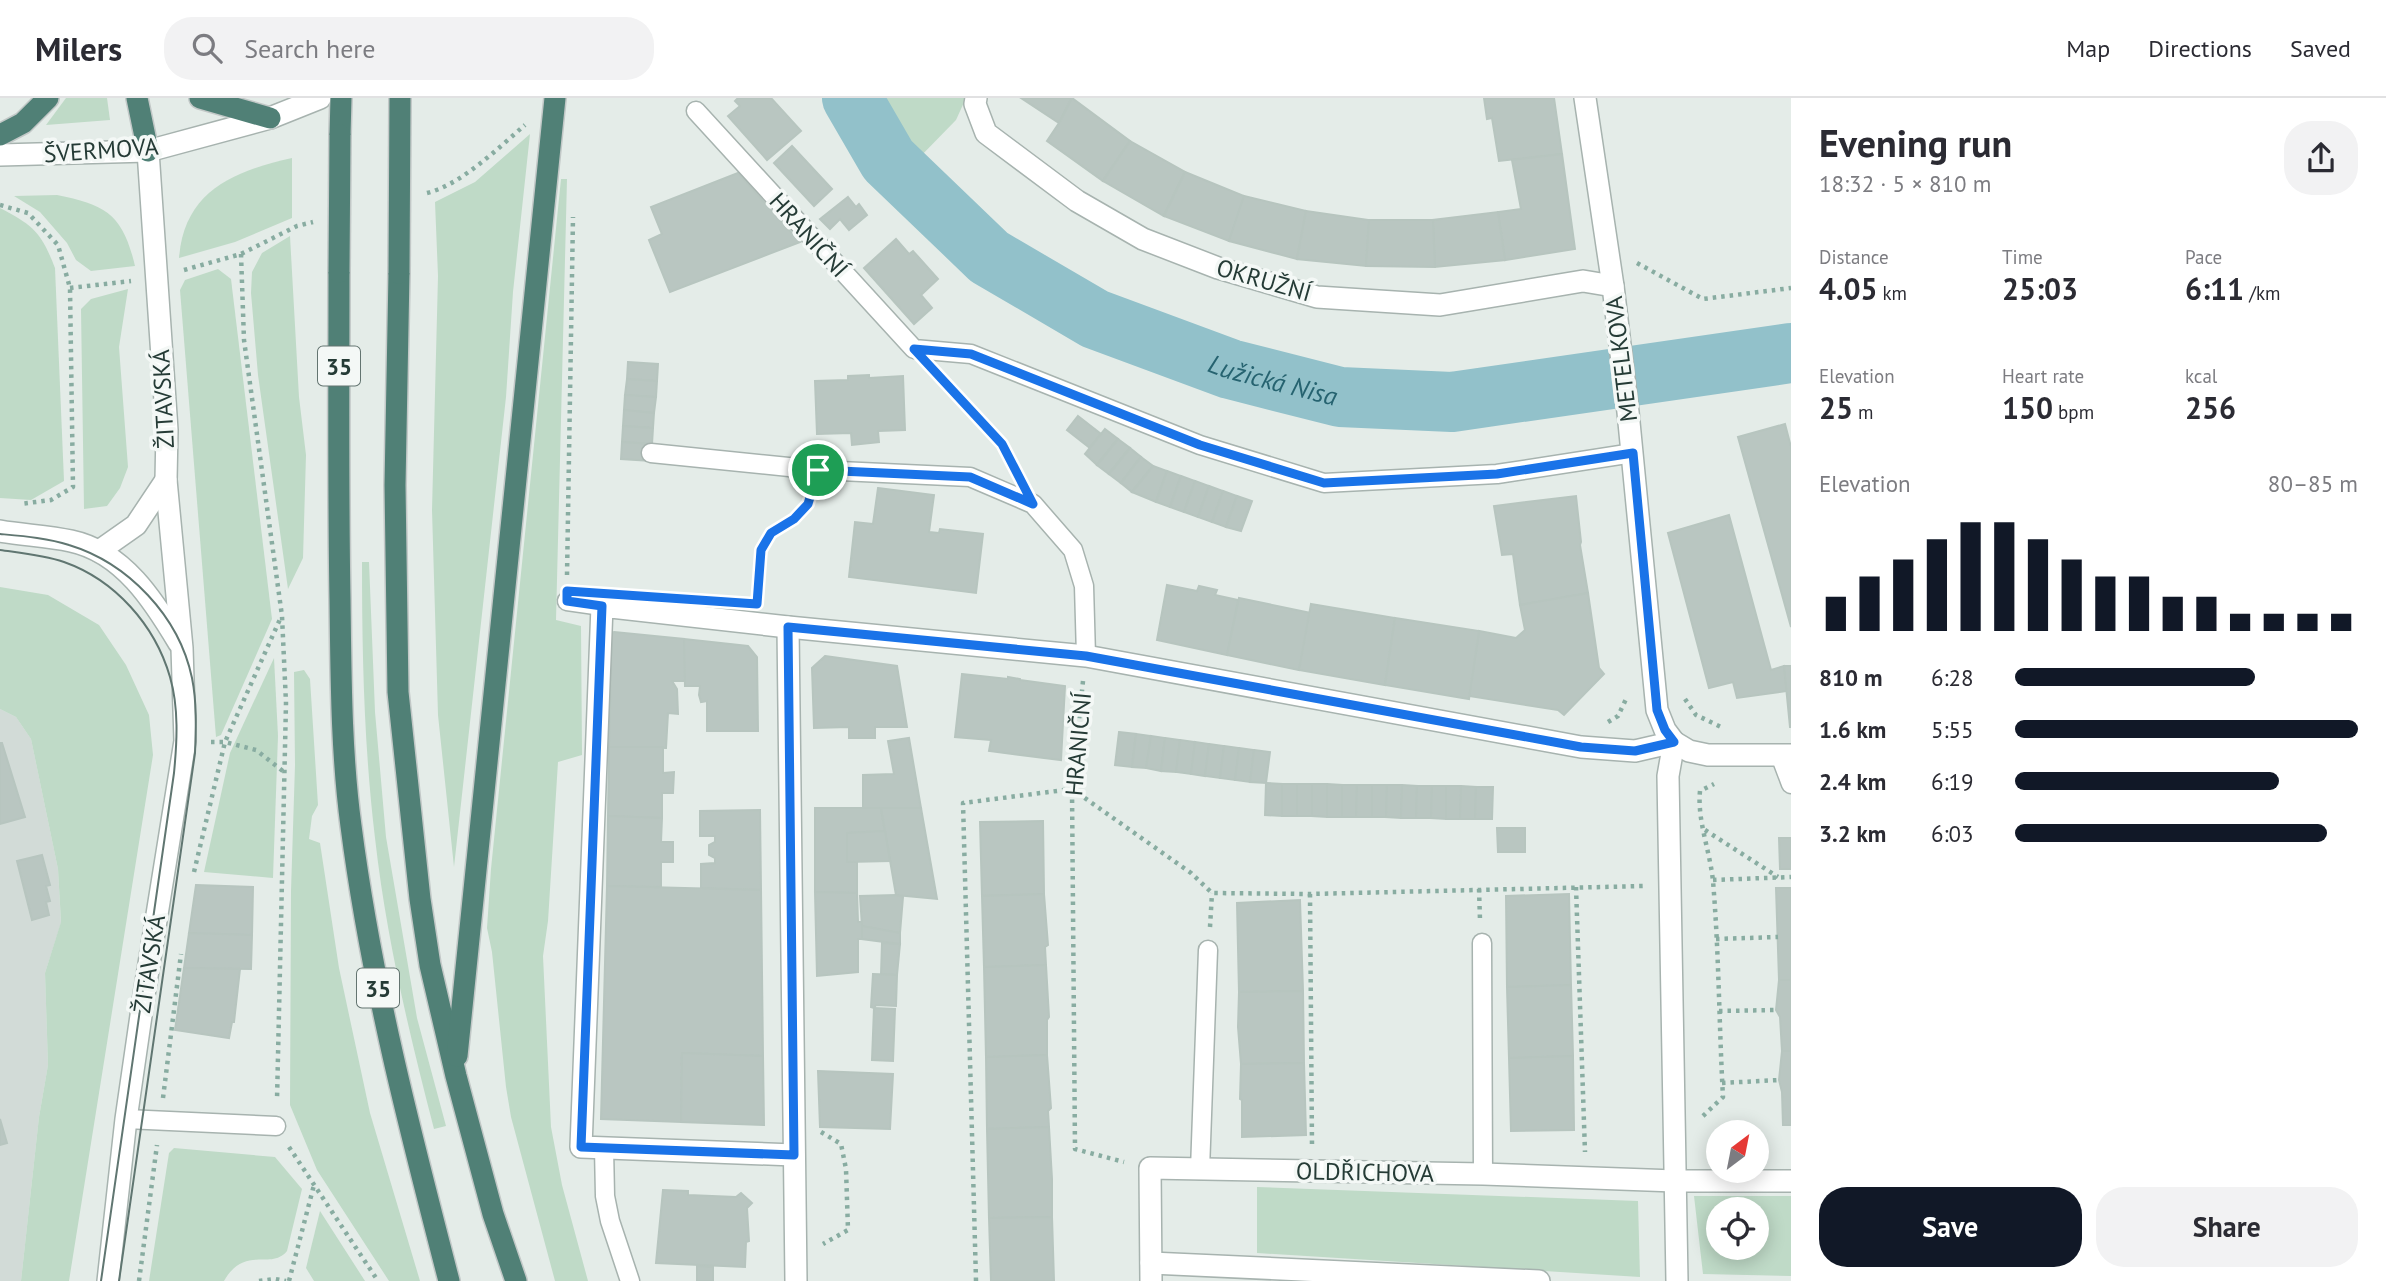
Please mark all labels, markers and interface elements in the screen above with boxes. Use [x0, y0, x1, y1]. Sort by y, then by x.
search box [164, 17, 654, 80]
text: Milers [35, 27, 122, 70]
icon: search [188, 29, 226, 67]
text: Search here [244, 32, 375, 65]
text: Map [2066, 33, 2110, 64]
text: Directions [2148, 33, 2252, 64]
text: Saved [2290, 33, 2351, 64]
text: Evening run [1819, 118, 2012, 167]
button: share [2284, 121, 2358, 195]
street label: ŠVERMOVA [43, 131, 159, 169]
text: 18:32 · 5 × 810 m [1819, 169, 1991, 198]
street label: HRANIČNÍ [763, 186, 856, 285]
text: Distance [1819, 245, 1889, 269]
text: Time [2002, 245, 2043, 269]
text: Pace [2185, 245, 2222, 269]
street label: OKRUŽNÍ [1213, 252, 1316, 309]
text: 4.05 [1819, 269, 1877, 308]
text: 25:03 [2002, 269, 2078, 308]
text: 6:11 [2185, 269, 2244, 308]
text: km [1877, 281, 1907, 305]
text: /km [2244, 281, 2280, 305]
street label: METELKOVA [1598, 294, 1644, 424]
road number: 35 [318, 346, 360, 386]
water label: Lužická Nisa [1204, 346, 1341, 412]
street label: ŽITAVSKÁ [145, 349, 181, 449]
text: Elevation [1819, 364, 1895, 388]
text: Heart rate [2002, 364, 2084, 388]
text: kcal [2185, 364, 2217, 388]
text: 25 [1819, 388, 1853, 427]
text: 150 [2002, 388, 2053, 427]
text: 256 [2185, 388, 2236, 427]
text: m [1853, 400, 1874, 424]
text: bpm [2053, 400, 2094, 424]
pin [788, 440, 848, 500]
icon: arrive [799, 451, 837, 489]
text: Elevation [1819, 469, 1911, 498]
text: 80–85 m [2268, 469, 2358, 498]
text: 810 m [1819, 663, 1882, 692]
text: 6:28 [1931, 663, 1974, 692]
street label: HRANIČNÍ [1058, 690, 1098, 797]
text: 1.6 km [1819, 715, 1886, 744]
text: 5:55 [1931, 715, 1974, 744]
text: 2.4 km [1819, 767, 1886, 796]
text: 6:19 [1931, 767, 1974, 796]
text: 3.2 km [1819, 819, 1886, 848]
text: 6:03 [1931, 819, 1974, 848]
street label: ŽITAVSKÁ [126, 913, 172, 1015]
road number: 35 [357, 968, 399, 1007]
north arrow [1706, 1120, 1769, 1183]
map controls [1706, 1120, 1769, 1260]
street label: OLDŘICHOVA [1296, 1155, 1434, 1189]
button: Save [1819, 1187, 2082, 1267]
button: Share [2096, 1187, 2358, 1267]
button: locate [1706, 1197, 1769, 1260]

